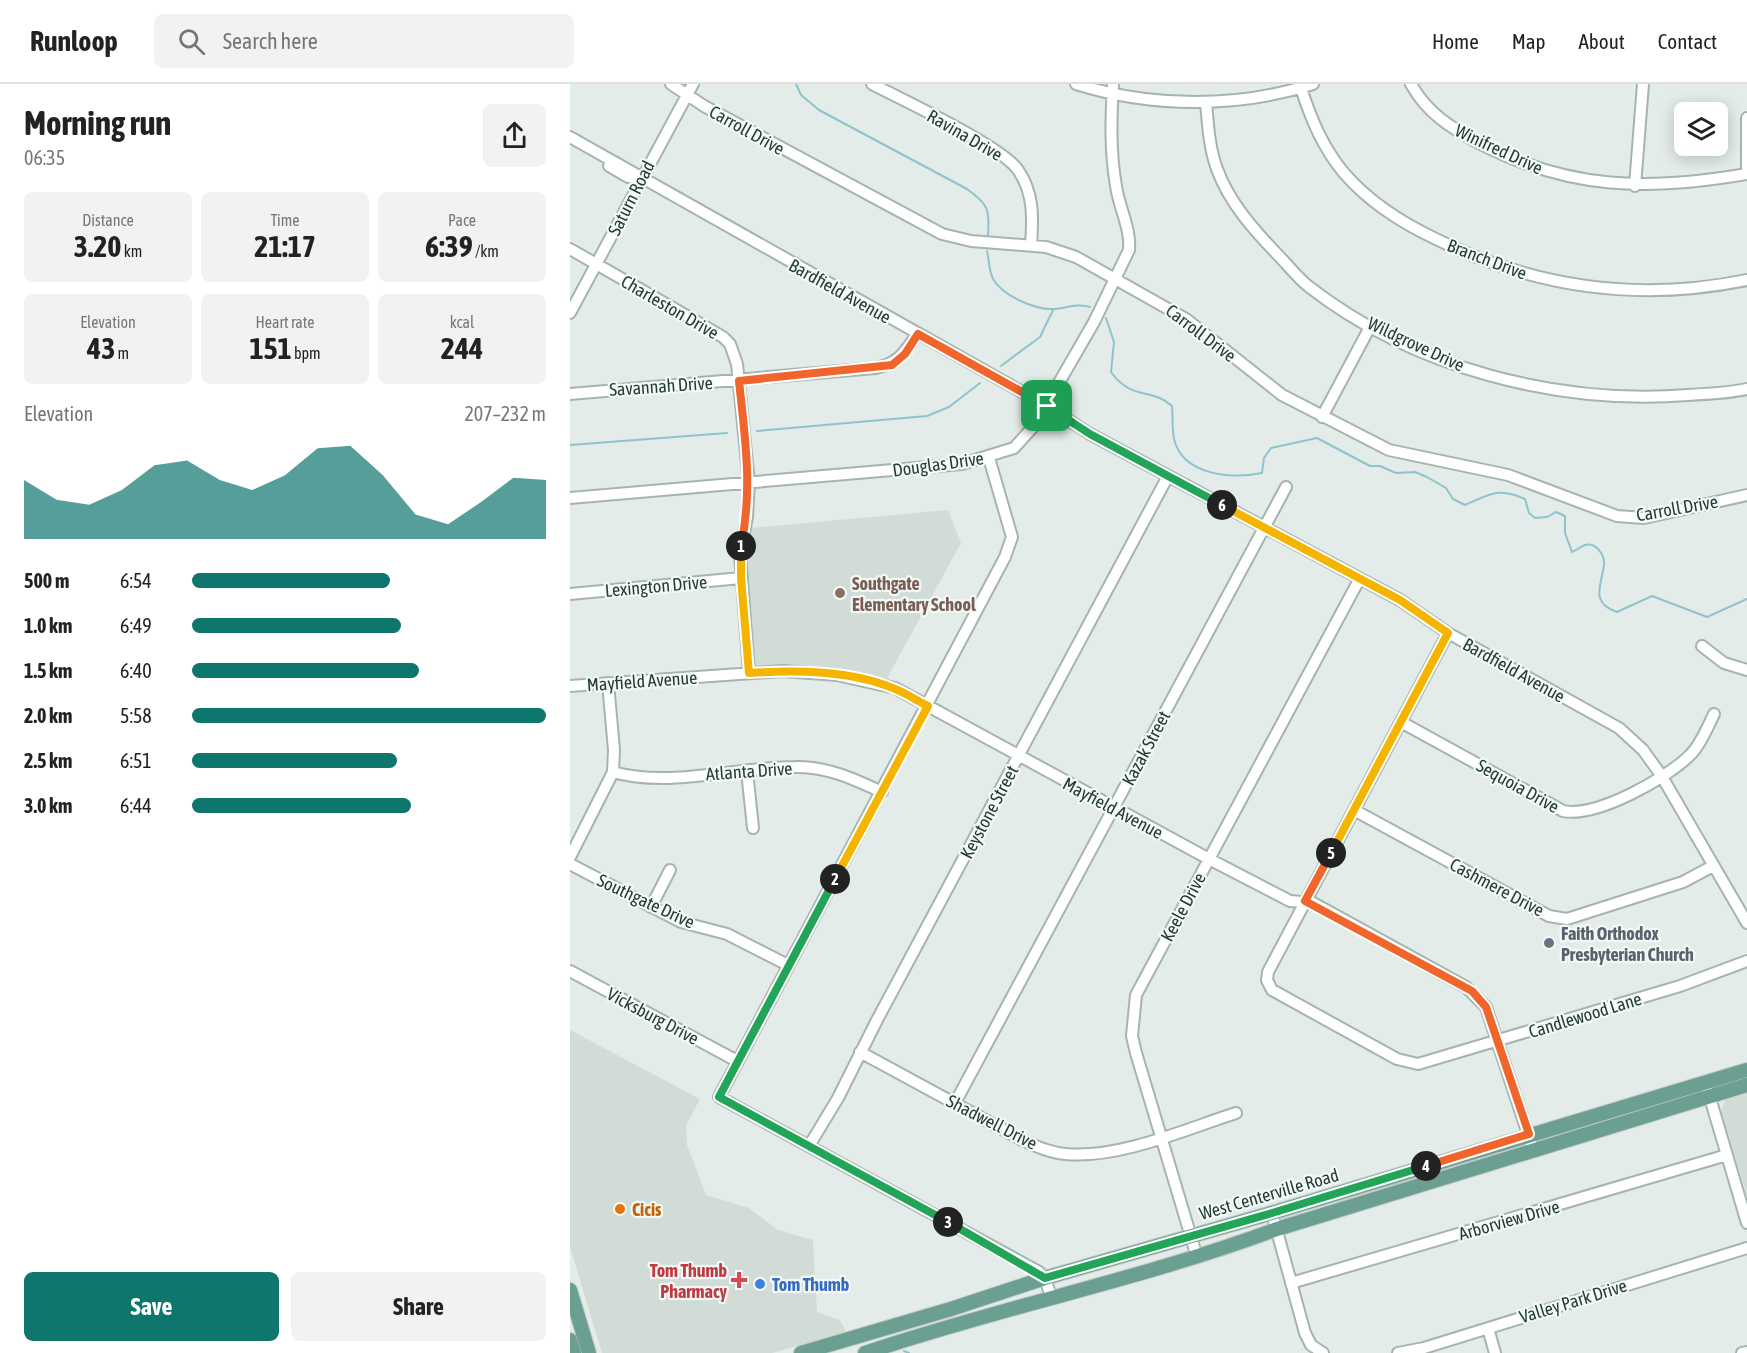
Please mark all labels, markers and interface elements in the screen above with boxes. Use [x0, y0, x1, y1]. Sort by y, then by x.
search box [154, 14, 574, 68]
text: Runloop [30, 25, 118, 57]
icon: search [175, 25, 208, 58]
text: Search here [223, 28, 318, 54]
text: Home [1432, 29, 1479, 53]
text: Map [1512, 29, 1546, 53]
text: About [1579, 29, 1625, 53]
text: Contact [1658, 29, 1717, 53]
street label: Carroll Drive [706, 101, 788, 159]
map controls [1674, 102, 1728, 156]
button: layers [1674, 102, 1728, 156]
text: Morning run [24, 104, 171, 142]
button: share [483, 104, 546, 167]
street label: Ravina Drive [924, 105, 1006, 165]
street label: Winifred Drive [1452, 120, 1546, 178]
text: 06:35 [24, 146, 65, 169]
street label: Saturn Road [603, 157, 659, 239]
text: Distance [82, 211, 134, 229]
text: Time [270, 211, 300, 229]
text: Pace [448, 211, 476, 229]
text: 3.20 [74, 229, 121, 263]
text: 21:17 [254, 229, 316, 263]
text: 6:39 [425, 229, 473, 263]
street label: Branch Drive [1444, 234, 1530, 284]
text: km [121, 242, 142, 260]
text: /km [473, 242, 499, 260]
street label: Bardfield Avenue [785, 254, 895, 328]
street label: Charleston Drive [617, 271, 723, 343]
street label: Carroll Drive [1162, 300, 1240, 366]
street label: Wildgrove Drive [1364, 312, 1468, 376]
text: Elevation [80, 313, 136, 331]
text: Heart rate [256, 313, 314, 331]
text: kcal [450, 313, 474, 331]
text: 43 [87, 331, 115, 365]
text: 151 [249, 331, 292, 365]
text: 244 [441, 331, 483, 365]
text: m [115, 344, 129, 362]
text: bpm [292, 344, 321, 362]
street label: Savannah Drive [609, 372, 713, 400]
pin [1021, 380, 1072, 431]
icon: arrive [1030, 389, 1063, 422]
text: Elevation [24, 402, 93, 425]
text: 207–232 m [464, 402, 546, 425]
street label: Douglas Drive [891, 447, 985, 481]
pin: 6 [1207, 490, 1237, 520]
street label: Carroll Drive [1635, 490, 1719, 526]
text: 6 [1218, 496, 1226, 514]
pin: 1 [726, 531, 756, 561]
text: 1 [737, 537, 745, 555]
text: 500 m [24, 569, 69, 592]
text: 6:54 [120, 569, 152, 592]
street label: Lexington Drive [604, 571, 708, 601]
place label: Southgate Elementary School [852, 573, 976, 615]
marker: Southgate Elementary School [833, 586, 847, 600]
text: 1.0 km [24, 614, 72, 637]
text: 6:49 [120, 614, 152, 637]
street label: Bardfield Avenue [1459, 633, 1569, 707]
text: 1.5 km [24, 659, 72, 682]
text: 6:40 [120, 659, 152, 682]
street label: Mayfield Avenue [586, 667, 698, 695]
text: 2.0 km [24, 704, 72, 727]
text: 5:58 [120, 704, 152, 727]
street label: Kazak Street [1118, 707, 1174, 789]
text: 2.5 km [24, 749, 72, 772]
text: 6:51 [120, 749, 152, 772]
street label: Sequoia Drive [1473, 755, 1563, 817]
street label: Atlanta Drive [705, 757, 793, 785]
street label: Keystone Street [956, 762, 1022, 862]
street label: Mayfield Avenue [1059, 773, 1167, 843]
text: 3.0 km [24, 794, 72, 817]
text: 6:44 [120, 794, 152, 817]
pin: 5 [1316, 838, 1346, 868]
text: 5 [1327, 844, 1335, 862]
street label: Cashmere Drive [1446, 853, 1548, 921]
pin: 2 [820, 864, 850, 894]
street label: Southgate Drive [594, 869, 698, 933]
street label: Keele Drive [1156, 869, 1210, 945]
text: 2 [831, 870, 839, 888]
place label: Faith Orthodox Presbyterian Church [1561, 923, 1694, 965]
marker: Faith Orthodox Presbyterian Church [1542, 936, 1556, 950]
street label: Vicksburg Drive [603, 983, 703, 1049]
street label: Candlewood Lane [1526, 988, 1644, 1042]
street label: Shadwell Drive [943, 1090, 1041, 1154]
pin: 4 [1411, 1151, 1441, 1181]
text: 4 [1422, 1157, 1430, 1175]
street label: West Centerville Road [1197, 1164, 1341, 1224]
street label: Arborview Drive [1456, 1196, 1562, 1244]
place label: Cicis [632, 1199, 662, 1220]
marker: Cicis [613, 1202, 627, 1216]
pin: 3 [933, 1207, 963, 1237]
text: 3 [944, 1213, 952, 1231]
place label: Tom Thumb Pharmacy [650, 1260, 728, 1302]
button: Save [24, 1272, 279, 1341]
button: Share [291, 1272, 546, 1341]
marker: Tom Thumb Pharmacy [732, 1273, 746, 1287]
place label: Tom Thumb [772, 1274, 849, 1295]
street label: Valley Park Drive [1517, 1275, 1629, 1327]
marker: Tom Thumb [753, 1277, 767, 1291]

